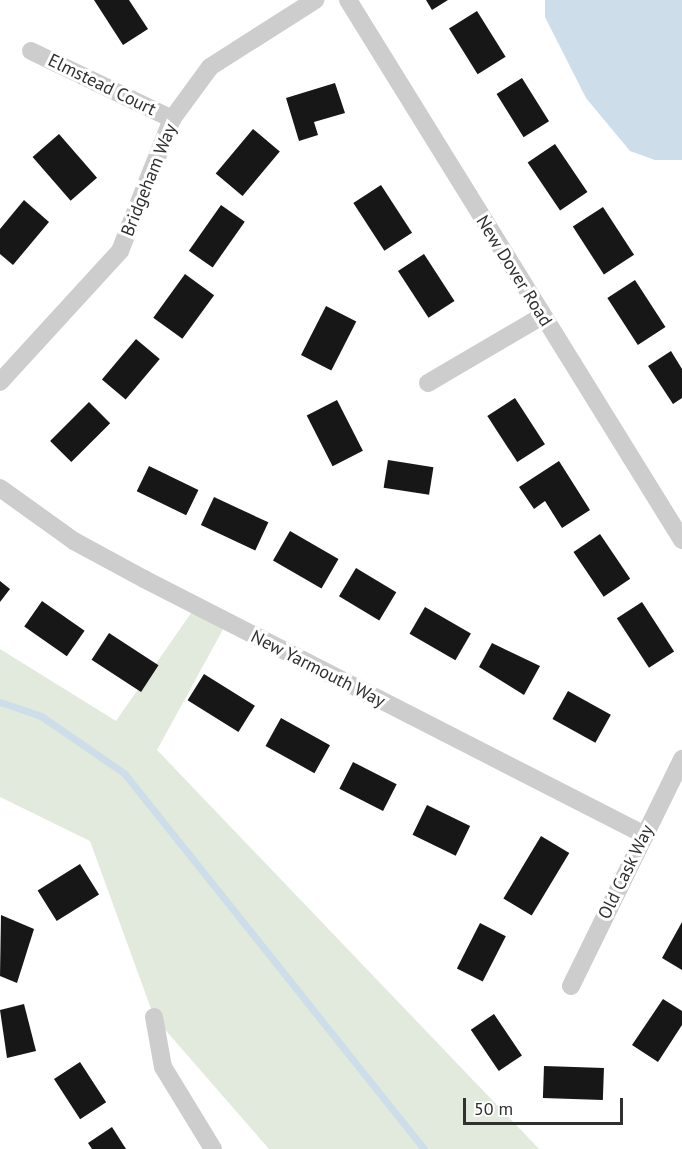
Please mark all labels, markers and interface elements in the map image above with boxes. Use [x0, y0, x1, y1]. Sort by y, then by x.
street label: Elmstead Court [45, 50, 159, 120]
street label: Bridgeham Way [117, 120, 181, 240]
street label: New Dover Road [471, 211, 557, 331]
street label: New Yarmouth Way [247, 626, 389, 712]
street label: Old Cask Way [594, 821, 658, 923]
scale bar [466, 1086, 626, 1124]
text: 50 m [474, 1097, 513, 1120]

